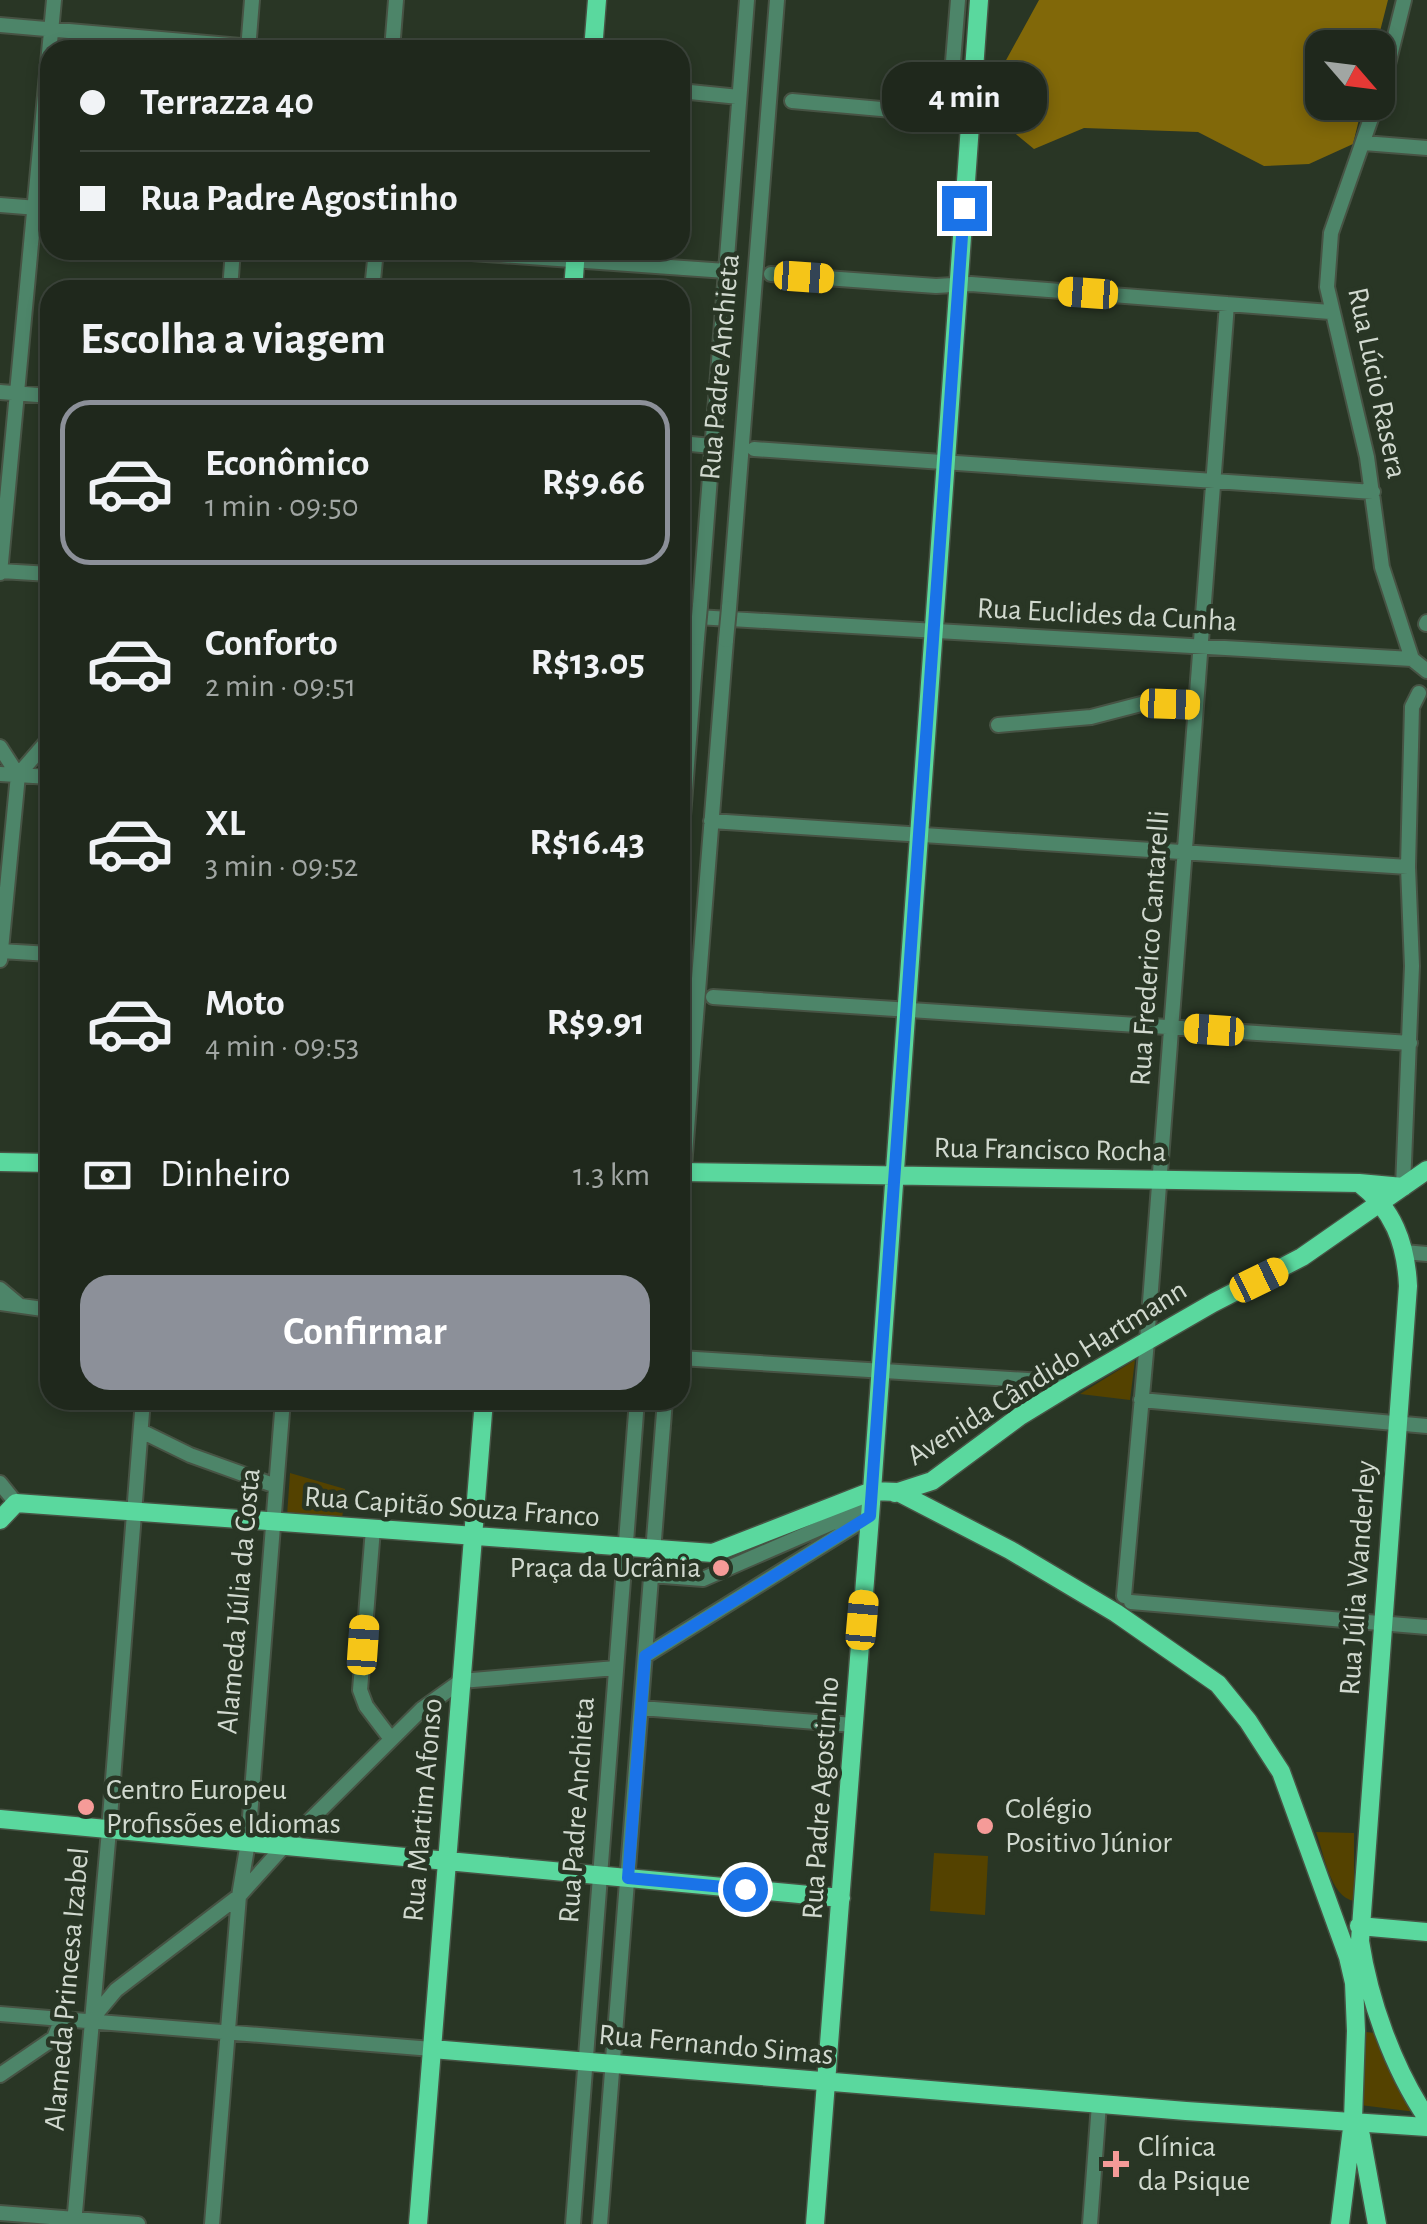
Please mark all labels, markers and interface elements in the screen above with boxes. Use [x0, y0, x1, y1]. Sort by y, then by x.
north arrow [1305, 30, 1395, 120]
map controls [1305, 30, 1395, 120]
callout: 4 min [882, 63, 1046, 133]
text: 4 min [928, 81, 1001, 113]
text: Terrazza 40 [140, 84, 314, 122]
text: Rua Padre Agostinho [140, 180, 458, 218]
route end [942, 186, 987, 231]
street label: Rua Padre Anchieta [695, 253, 745, 481]
car [773, 260, 835, 294]
car [1057, 276, 1119, 310]
street label: Rua Lúcio Rasera [1342, 285, 1412, 481]
text: Escolha a viagem [80, 317, 386, 362]
icon: car [85, 438, 175, 528]
text: Econômico [205, 445, 369, 483]
text: R$9.66 [542, 464, 645, 502]
text: 1 min · 09:50 [205, 490, 359, 522]
street label: Rua Euclides da Cunha [976, 593, 1238, 637]
icon: car [85, 618, 175, 708]
text: Conforto [205, 625, 338, 663]
text: R$13.05 [531, 644, 645, 682]
text: 2 min · 09:51 [205, 670, 356, 702]
car [1139, 688, 1201, 720]
icon: car [85, 798, 175, 888]
text: XL [205, 805, 245, 843]
street label: Rua Frederico Cantarelli [1125, 809, 1175, 1087]
text: R$16.43 [529, 824, 645, 862]
text: 3 min · 09:52 [205, 850, 358, 882]
icon: car [85, 978, 175, 1068]
text: Moto [205, 985, 285, 1023]
text: R$9.91 [546, 1004, 645, 1042]
car [1183, 1013, 1245, 1047]
text: 4 min · 09:53 [205, 1030, 359, 1062]
street label: Rua Francisco Rocha [933, 1133, 1167, 1167]
icon: cash [80, 1148, 135, 1203]
text: Dinheiro [160, 1156, 291, 1194]
text: 1.3 km [573, 1159, 650, 1191]
car [1225, 1253, 1293, 1307]
button: Confirmar [80, 1275, 650, 1390]
street label: Avenida Cândido Hartmann [902, 1275, 1192, 1471]
street label: Rua Júlia Wanderley [1335, 1459, 1381, 1696]
street label: Alameda Júlia da Costa [212, 1467, 266, 1735]
street label: Rua Capitão Souza Franco [303, 1482, 601, 1532]
place label: Praça da Ucrânia [510, 1553, 701, 1583]
marker: Praça da Ucrânia [710, 1557, 732, 1579]
car [844, 1589, 880, 1651]
car [346, 1614, 380, 1676]
street label: Rua Padre Agostinho [798, 1676, 844, 1920]
street label: Rua Padre Anchieta [554, 1696, 600, 1924]
street label: Rua Martim Afonso [398, 1697, 448, 1923]
place label: Centro Europeu Profissões e Idiomas [106, 1775, 341, 1839]
place label: Colégio Positivo Júnior [1005, 1794, 1172, 1858]
marker: Centro Europeu Profissões e Idiomas [75, 1796, 97, 1818]
marker: Colégio Positivo Júnior [974, 1815, 996, 1837]
street label: Alameda Princesa Izabel [40, 1846, 94, 2132]
route start [723, 1867, 768, 1912]
street label: Rua Fernando Simas [597, 2020, 835, 2070]
place label: Clínica da Psique [1138, 2132, 1250, 2196]
marker: Clínica da Psique [1103, 2151, 1129, 2177]

